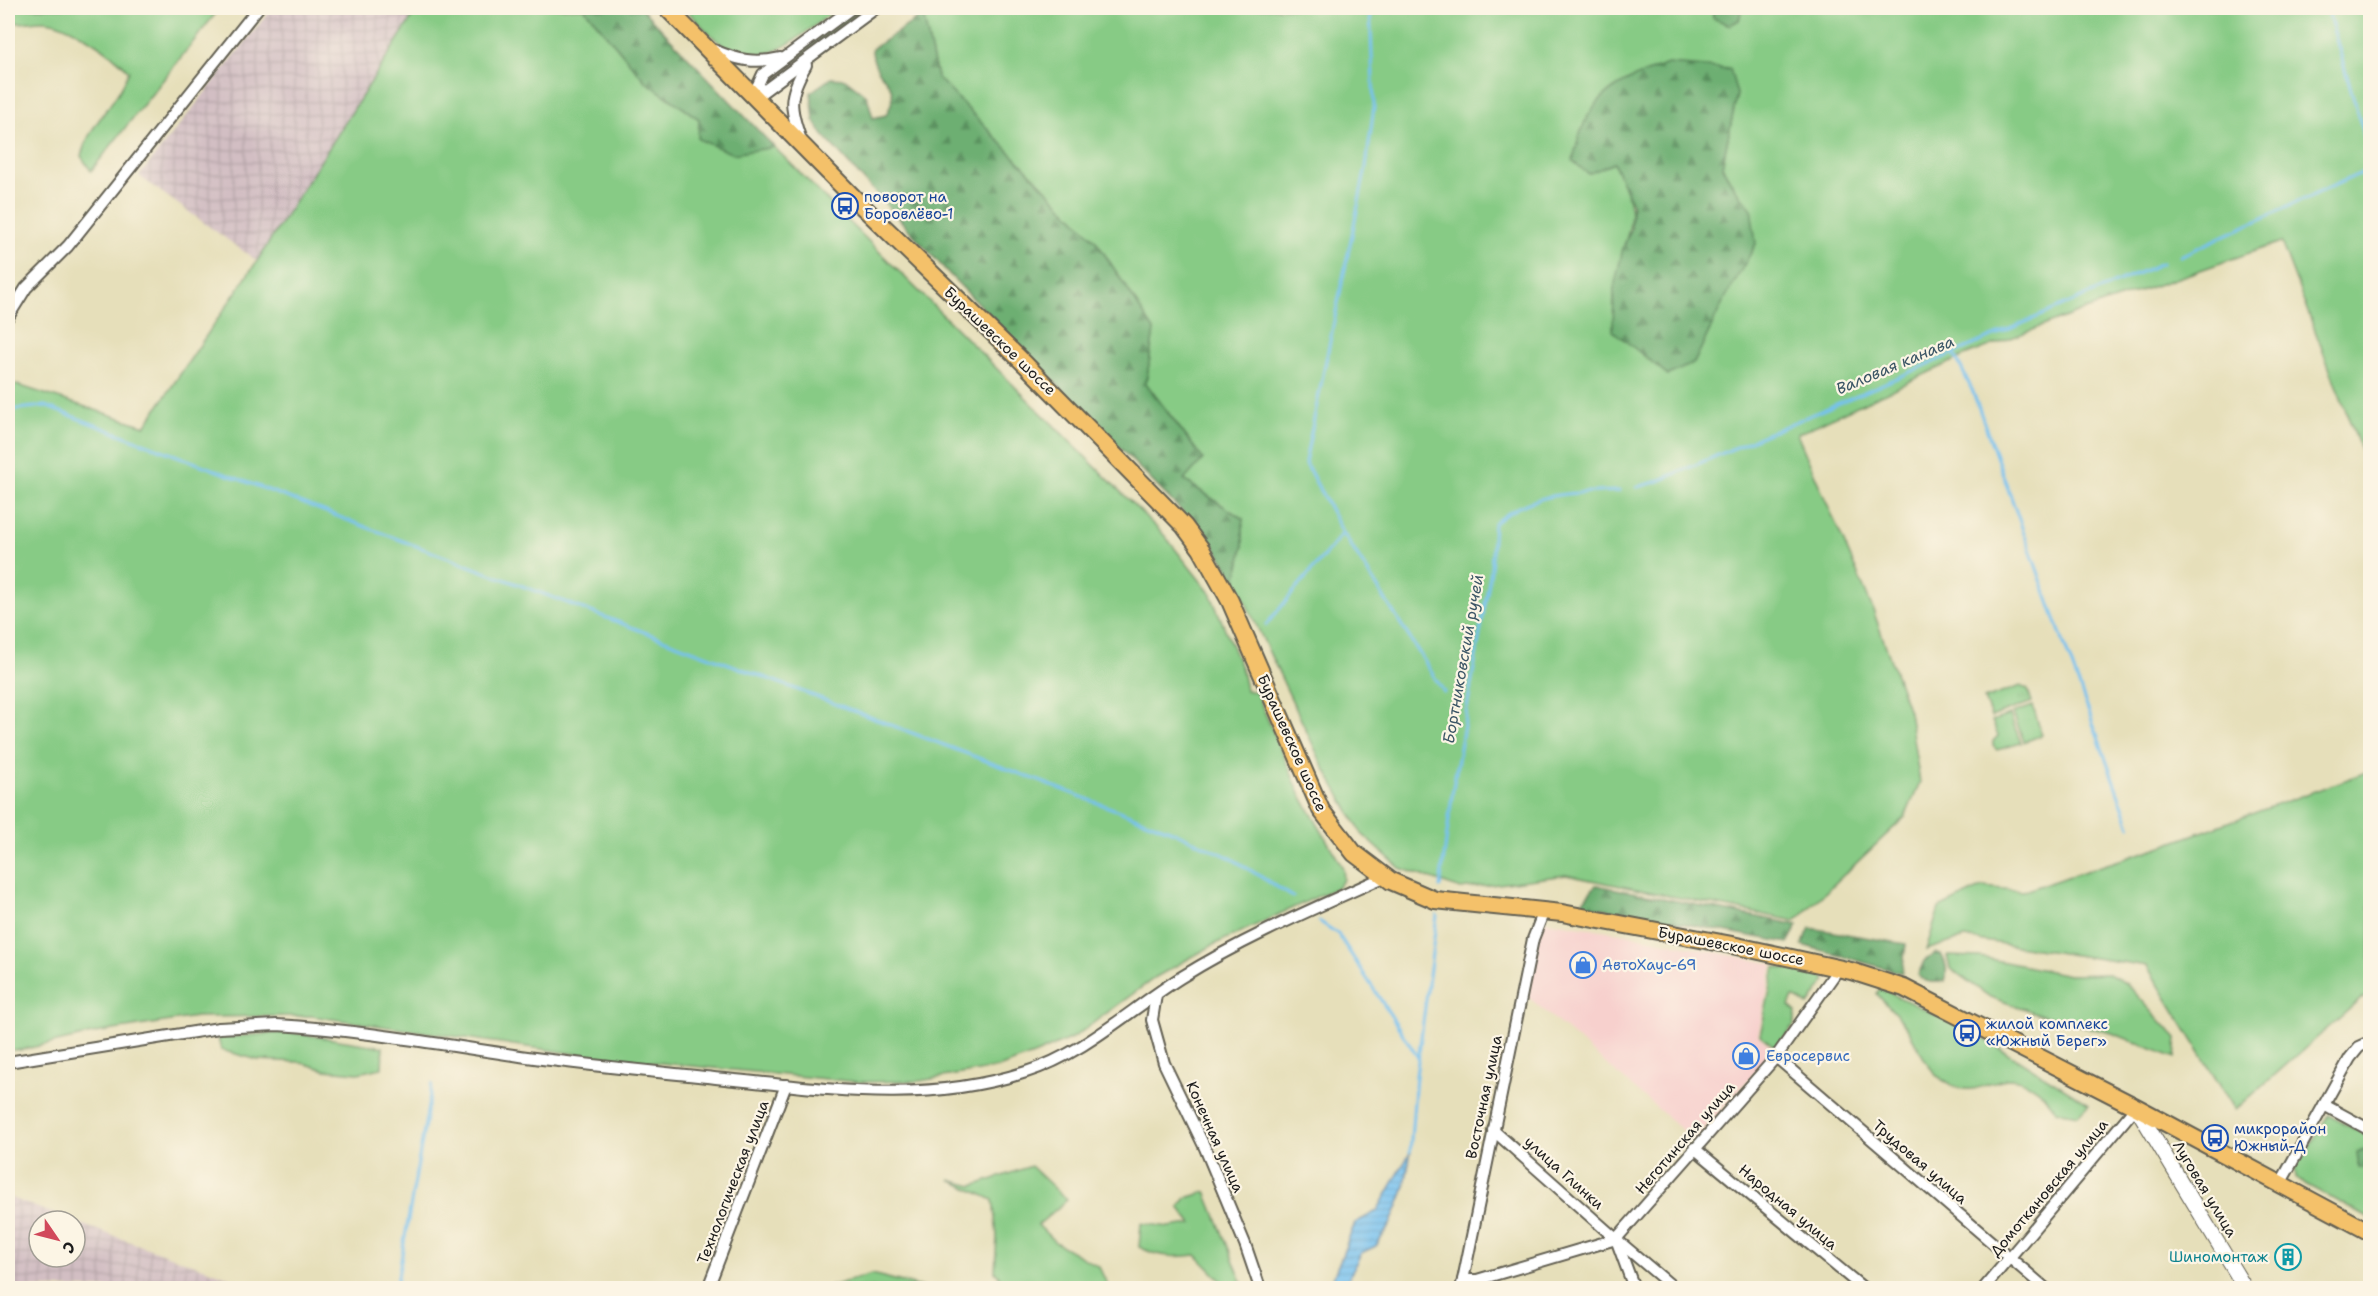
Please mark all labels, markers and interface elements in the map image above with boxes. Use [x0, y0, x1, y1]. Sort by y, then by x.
place label: поворот на Боровлёво-1 [864, 187, 953, 224]
bus stop icon: поворот на Боровлёво-1 [830, 191, 860, 221]
street label: Бурашевское шоссе [940, 282, 1060, 400]
water label: Валовая канава [1833, 331, 1957, 399]
water label: Бортниковский ручей [1438, 573, 1488, 745]
street label: Бурашевское шоссе [1253, 671, 1331, 815]
street label: Бурашевское шоссе [1656, 922, 1806, 970]
shop icon: АвтоХаус-69 [1568, 950, 1598, 980]
place label: АвтоХаус-69 [1602, 955, 1697, 975]
place label: жилой комплекс «Южный Берег» [1986, 1014, 2108, 1051]
bus stop icon: жилой комплекс «Южный Берег» [1952, 1018, 1982, 1048]
street label: Восточная улица [1461, 1033, 1507, 1161]
shop icon: Евросервис [1731, 1041, 1761, 1071]
place label: Евросервис [1766, 1046, 1850, 1066]
street label: Неготинская улица [1631, 1077, 1740, 1198]
street label: Конечная улица [1182, 1078, 1249, 1196]
street label: Технологическая улица [693, 1097, 774, 1267]
street label: Домоткановская улица [1985, 1114, 2113, 1261]
street label: Трудовая улица [1869, 1115, 1972, 1209]
place label: микрорайон Южный-Д [2234, 1119, 2326, 1156]
bus stop icon: микрорайон Южный-Д [2200, 1123, 2230, 1153]
street label: улица Глинки [1520, 1132, 1608, 1214]
street label: Луговая улица [2168, 1137, 2242, 1242]
street label: Народная улица [1734, 1160, 1842, 1255]
north arrow [27, 1209, 87, 1269]
text: С [57, 1237, 80, 1258]
building icon: Шиномонтаж [2273, 1242, 2303, 1272]
place label: Шиномонтаж [2169, 1247, 2269, 1267]

